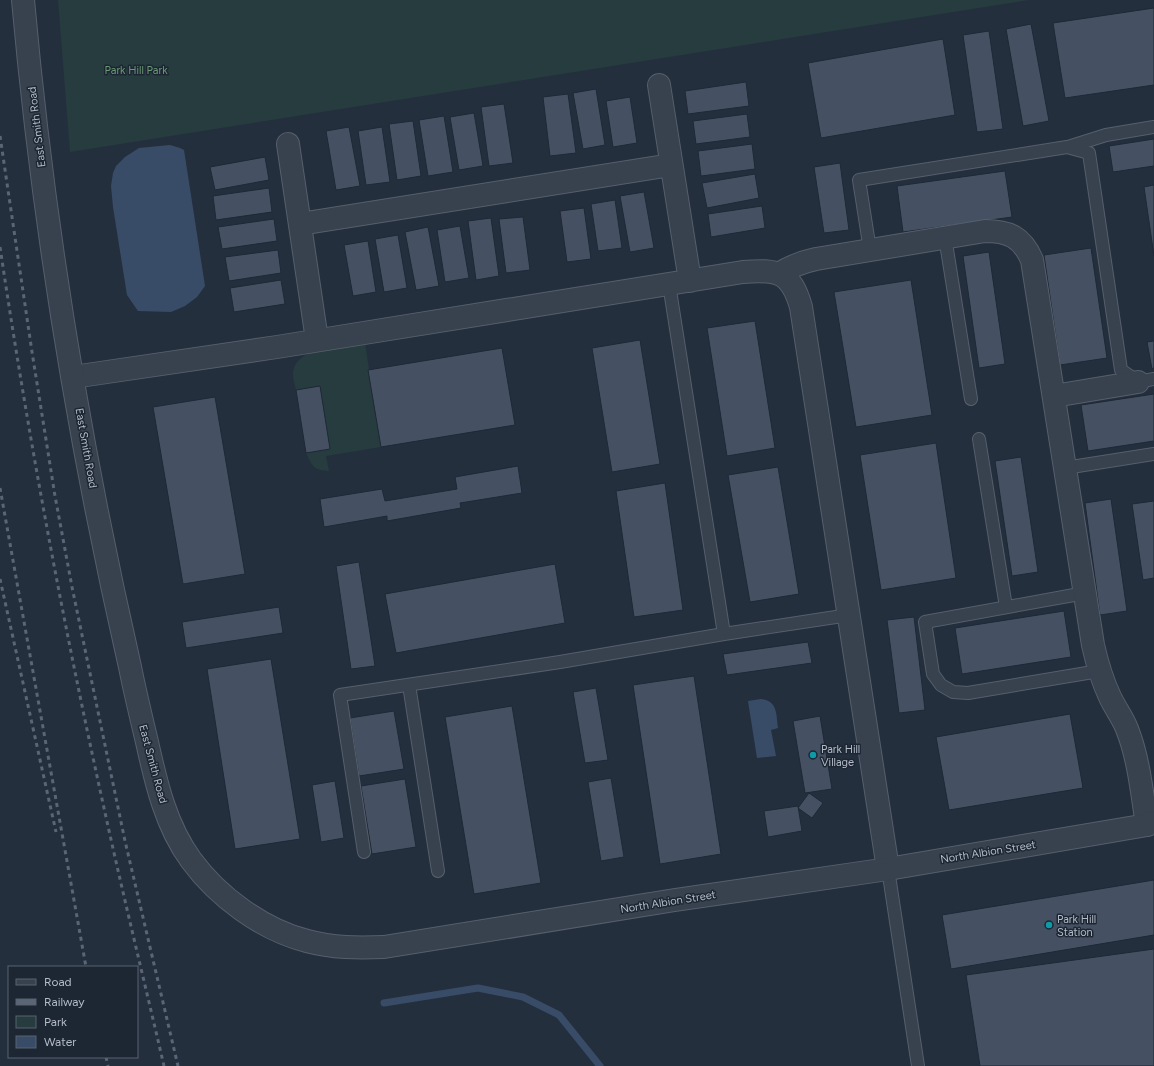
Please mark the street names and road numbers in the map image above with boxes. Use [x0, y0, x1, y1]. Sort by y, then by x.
street label: East Smith Road [26, 86, 48, 168]
street label: East Smith Road [73, 407, 99, 489]
street label: East Smith Road [136, 723, 170, 805]
street label: North Albion Street [939, 838, 1037, 866]
street label: North Albion Street [619, 888, 717, 916]

